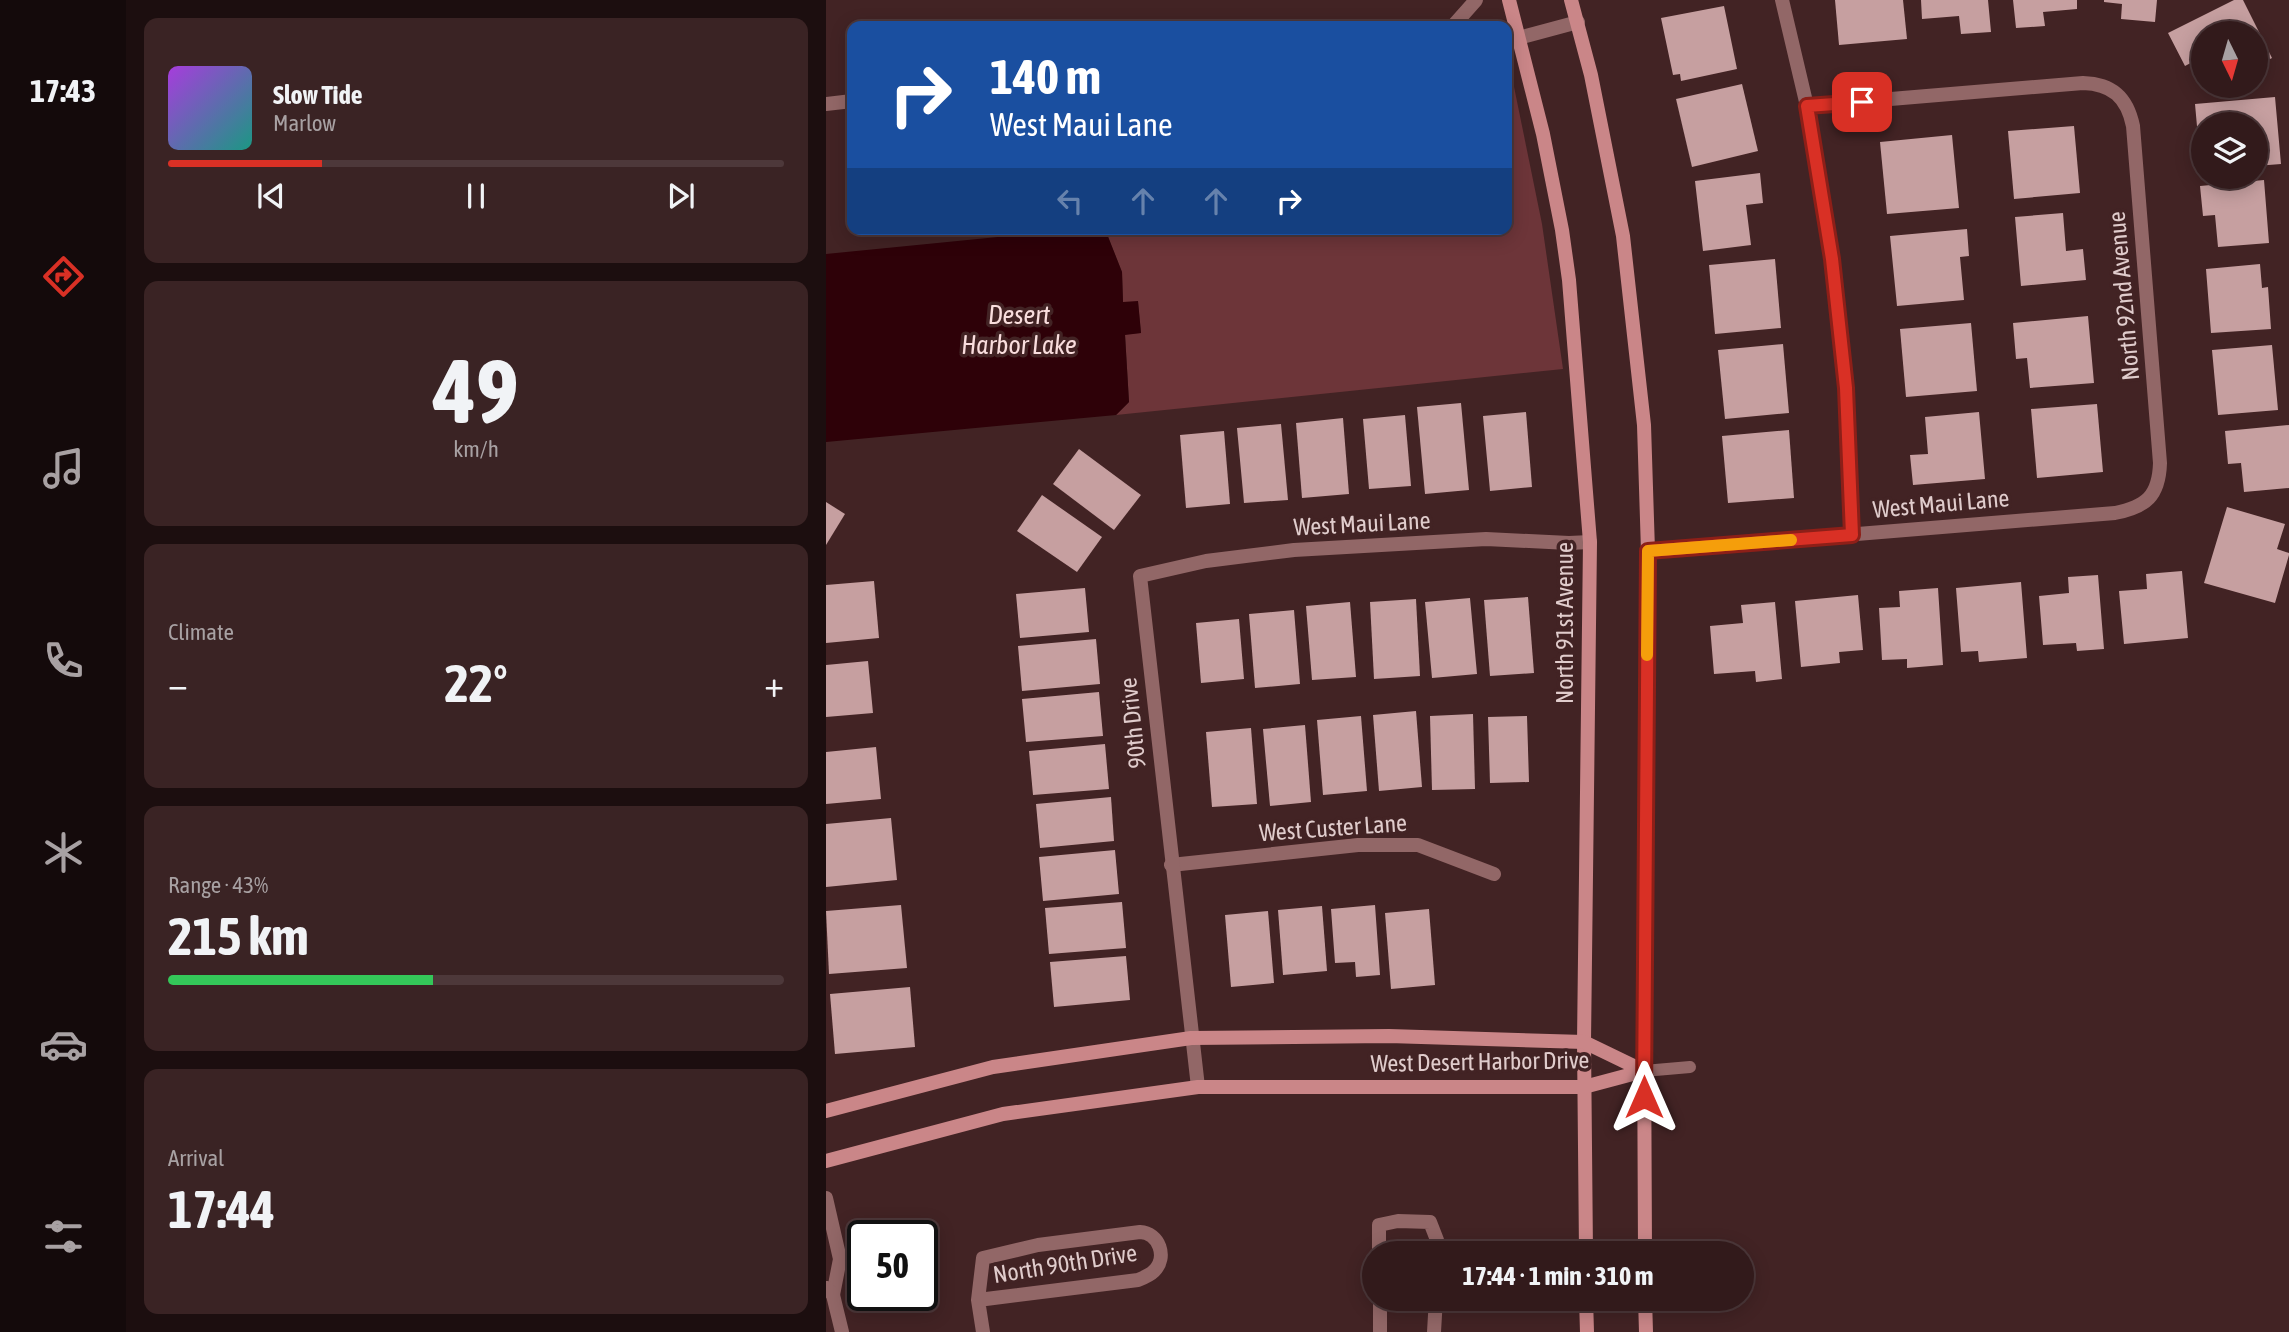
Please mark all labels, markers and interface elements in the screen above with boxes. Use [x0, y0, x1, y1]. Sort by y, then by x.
north arrow [2191, 21, 2268, 98]
map controls [2191, 21, 2268, 189]
text: 140 m [990, 48, 1101, 104]
icon: right [875, 49, 966, 140]
text: 17:43 [30, 72, 96, 109]
pin [1832, 72, 1892, 132]
text: Slow Tide [273, 80, 363, 110]
icon: arrive [1843, 83, 1881, 121]
text: West Maui Lane [990, 106, 1173, 143]
text: Marlow [273, 110, 336, 136]
button: layers [2191, 112, 2268, 189]
icon: previous [252, 177, 290, 215]
icon: pause [457, 177, 495, 215]
icon: next [662, 177, 700, 215]
icon: left [1051, 182, 1089, 220]
icon: ahead [1124, 182, 1162, 220]
icon: ahead [1197, 182, 1235, 220]
icon: right [1270, 182, 1308, 220]
street label: North 92nd Avenue [2103, 210, 2144, 382]
icon: directions [39, 252, 88, 301]
water label: Desert Harbor Lake [961, 300, 1077, 360]
text: 49 [433, 338, 519, 442]
text: km/h [453, 436, 499, 462]
icon: music [39, 444, 88, 493]
street label: West Maui Lane [1872, 484, 2010, 523]
street label: West Maui Lane [1293, 506, 1431, 541]
street label: North 91st Avenue [1551, 542, 1578, 704]
text: Climate [168, 619, 234, 645]
icon: phone [39, 636, 88, 685]
text: 22° [444, 653, 508, 713]
text: − [168, 662, 188, 705]
text: + [764, 662, 784, 705]
street label: 90th Drive [1114, 676, 1151, 770]
street label: West Custer Lane [1258, 809, 1408, 846]
icon: climate [39, 828, 88, 877]
text: Range · 43% [168, 872, 268, 898]
text: 215 km [168, 906, 309, 966]
icon: car [39, 1020, 88, 1069]
street label: West Desert Harbor Drive [1370, 1046, 1590, 1077]
position arrow [1607, 1060, 1681, 1134]
text: Arrival [168, 1145, 224, 1171]
text: 17:44 [168, 1179, 275, 1239]
icon: filters [39, 1212, 88, 1261]
speed limit sign: 50 [847, 1220, 938, 1311]
street label: North 90th Drive [991, 1239, 1139, 1288]
text: 17:44 · 1 min · 310 m [1463, 1261, 1653, 1291]

